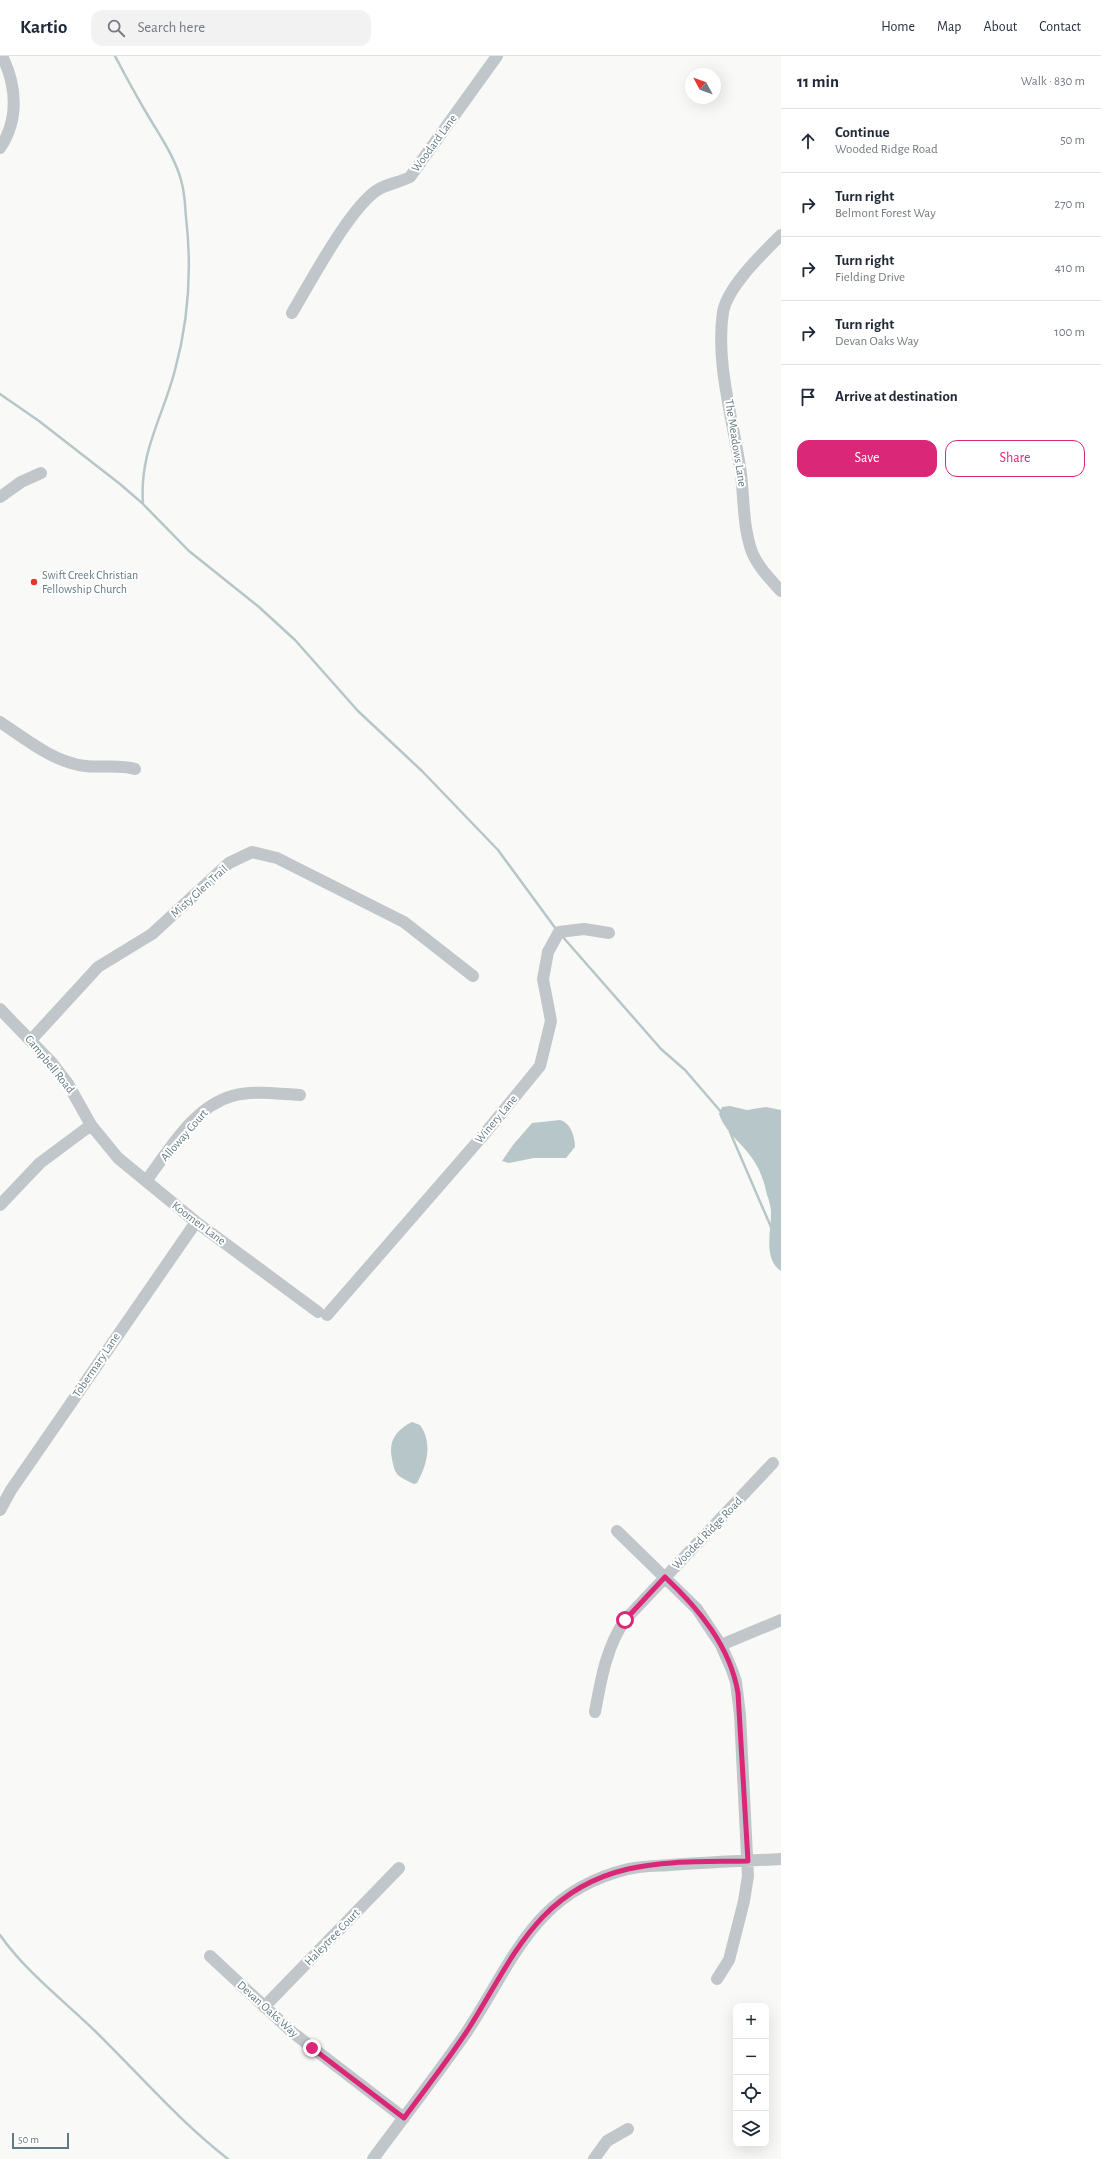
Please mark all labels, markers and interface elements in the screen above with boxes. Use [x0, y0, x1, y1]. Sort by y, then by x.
search box [91, 10, 371, 46]
icon: search [105, 17, 127, 39]
text: Kartio [20, 18, 67, 37]
text: Search here [137, 20, 205, 35]
text: Home [881, 20, 915, 34]
text: Map [937, 20, 961, 34]
text: About [983, 20, 1017, 34]
text: Contact [1039, 20, 1081, 34]
north arrow [685, 68, 721, 104]
text: 11 min [797, 73, 839, 90]
text: Walk · 830 m [1021, 75, 1085, 88]
street label: Woodard Lane [409, 112, 459, 174]
text: Continue [835, 125, 890, 140]
icon: ahead [797, 130, 819, 152]
text: 50 m [1060, 134, 1085, 147]
text: Wooded Ridge Road [835, 143, 938, 156]
text: Turn right [835, 189, 894, 204]
icon: right [797, 194, 819, 216]
text: 270 m [1054, 198, 1085, 211]
text: Belmont Forest Way [835, 207, 936, 220]
text: Turn right [835, 253, 894, 268]
icon: right [797, 258, 819, 280]
text: 410 m [1055, 262, 1085, 275]
text: Fielding Drive [835, 271, 905, 284]
text: Turn right [835, 317, 894, 332]
icon: right [797, 322, 819, 344]
text: 100 m [1054, 326, 1085, 339]
text: Devan Oaks Way [835, 335, 919, 348]
icon: arrive [797, 386, 819, 408]
text: Arrive at destination [835, 389, 958, 404]
street label: The Meadows Lane [723, 398, 749, 488]
button: Save [797, 440, 937, 477]
button: Share [945, 440, 1085, 477]
place label: Swift Creek Christian Fellowship Church [42, 569, 138, 595]
marker: Swift Creek Christian Fellowship Church [29, 577, 39, 587]
street label: Misty Glen Trail [168, 863, 230, 920]
street label: Campbell Road [23, 1033, 77, 1095]
street label: Winery Lane [473, 1093, 520, 1146]
street label: Alloway Court [158, 1107, 211, 1164]
street label: Koomen Lane [170, 1199, 228, 1247]
street label: Tobermary Lane [70, 1331, 123, 1400]
street label: Wooded Ridge Road [670, 1495, 744, 1571]
route start [616, 1611, 634, 1629]
street label: Haleytree Court [302, 1906, 363, 1968]
street label: Devan Oaks Way [235, 1979, 301, 2040]
map controls [733, 2003, 769, 2147]
button: + [733, 2003, 769, 2039]
route end [303, 2039, 321, 2057]
button: − [733, 2039, 769, 2075]
button: locate [733, 2075, 769, 2111]
button: layers [733, 2111, 769, 2147]
scale bar [12, 2131, 69, 2150]
text: 50 m [18, 2134, 39, 2145]

